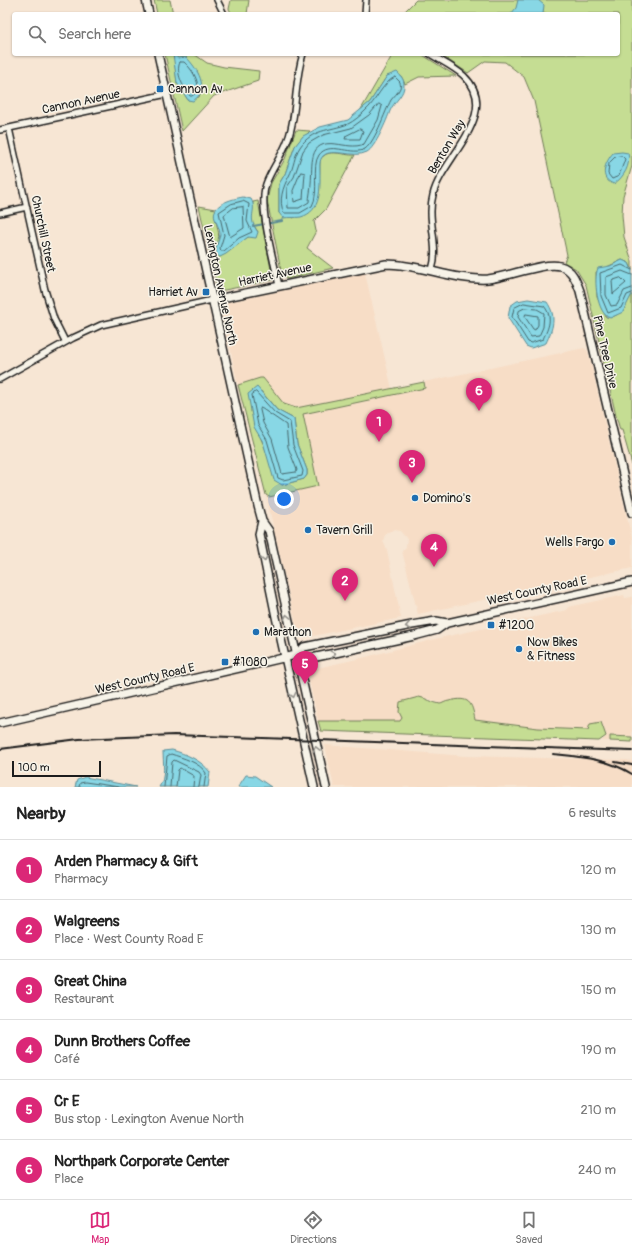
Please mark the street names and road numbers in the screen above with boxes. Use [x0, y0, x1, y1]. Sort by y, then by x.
street label: Cannon Avenue [41, 86, 121, 118]
street label: Benton Way [425, 117, 469, 177]
street label: Churchill Street [28, 194, 58, 274]
street label: Lexington Avenue North [200, 223, 240, 347]
street label: Harriet Avenue [237, 260, 313, 290]
street label: Pine Tree Drive [589, 314, 621, 390]
street label: West County Road E [486, 573, 588, 609]
street label: West County Road E [94, 660, 196, 698]

